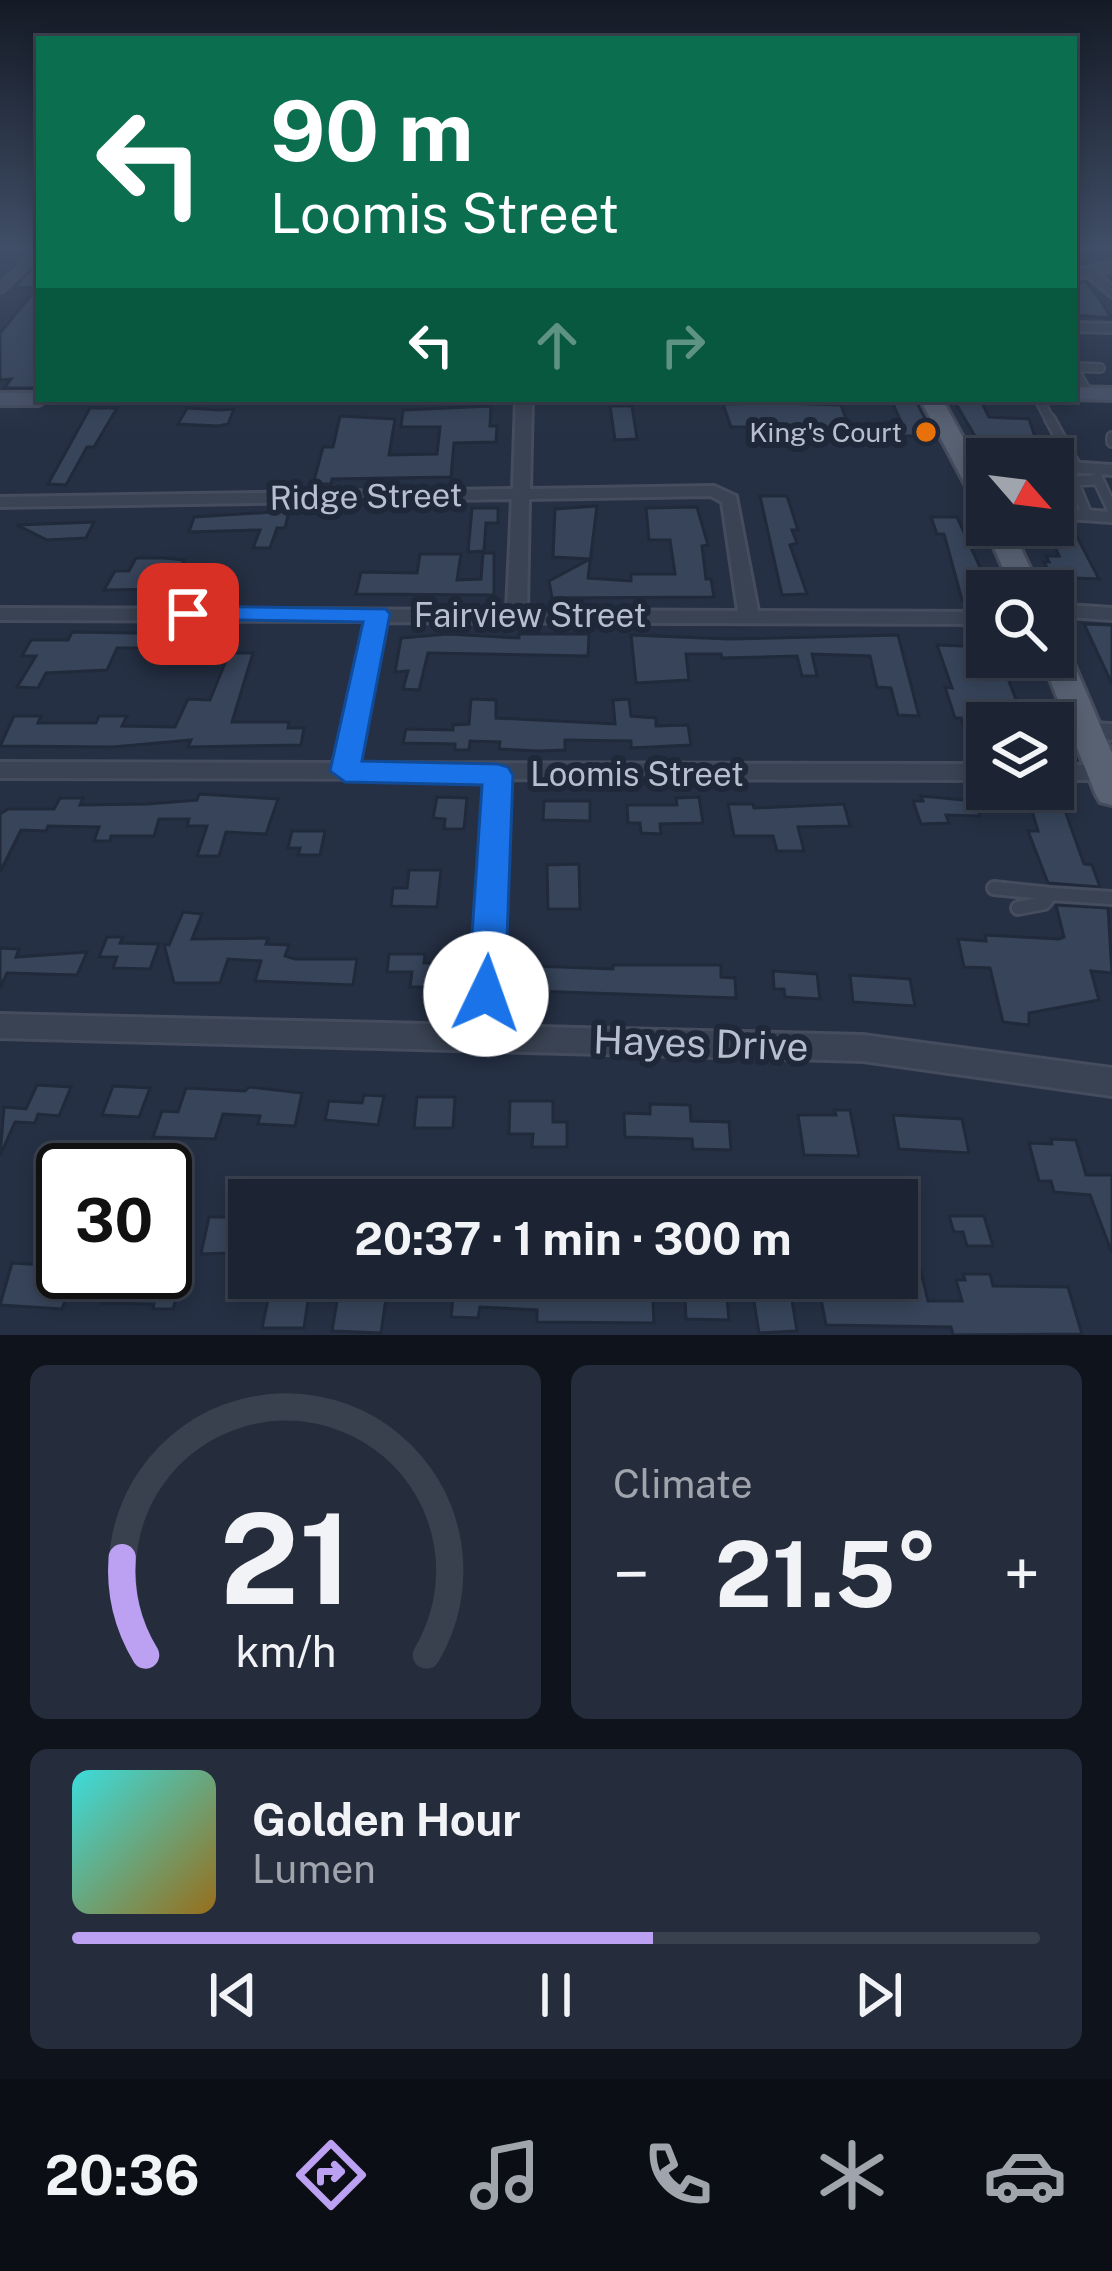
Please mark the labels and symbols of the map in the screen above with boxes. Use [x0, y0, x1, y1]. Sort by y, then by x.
place label: King's Court [749, 416, 902, 448]
marker: King's Court [913, 419, 939, 445]
north arrow [966, 438, 1074, 546]
street label: Ridge Street [269, 475, 463, 517]
pin [137, 563, 239, 665]
street label: Fairview Street [414, 596, 646, 634]
street label: Loomis Street [530, 755, 744, 793]
position arrow [423, 931, 549, 1057]
street label: Hayes Drive [593, 1016, 809, 1070]
speed limit sign: 30 [36, 1143, 192, 1299]

